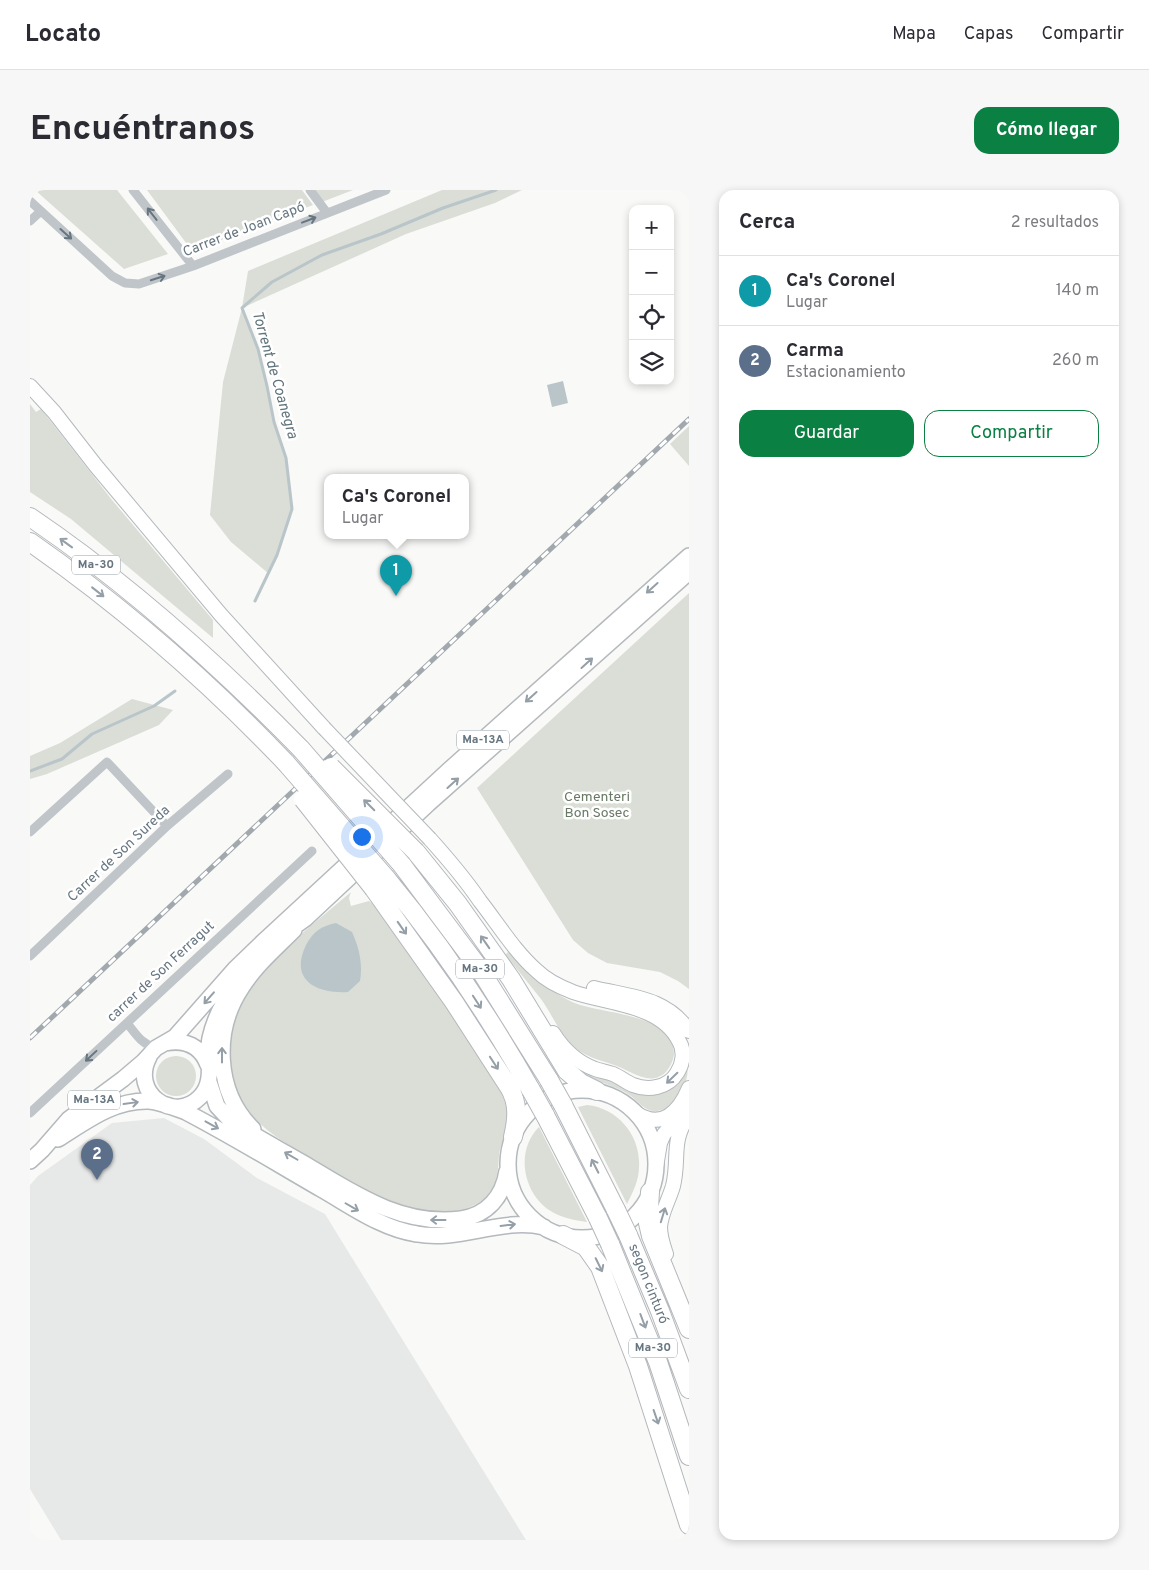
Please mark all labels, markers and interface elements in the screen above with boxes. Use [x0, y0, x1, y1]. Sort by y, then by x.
text: Locato [25, 20, 101, 50]
text: Mapa [892, 23, 936, 46]
text: Capas [964, 23, 1013, 46]
text: Compartir [1041, 23, 1124, 46]
button: Cómo llegar [974, 107, 1119, 154]
text: Encuéntranos [30, 108, 255, 152]
street label: Carrer de Joan Capó [181, 199, 307, 261]
map controls [629, 205, 674, 385]
button: + [629, 205, 674, 250]
one-way arrow [147, 207, 157, 221]
text: Cerca [739, 209, 795, 236]
text: 2 resultados [1011, 213, 1099, 233]
one-way arrow [301, 215, 317, 224]
one-way arrow [59, 228, 72, 240]
button: − [629, 250, 674, 295]
text: Ca's Coronel [786, 269, 896, 293]
one-way arrow [149, 272, 165, 282]
text: 1 [752, 281, 758, 301]
text: 140 m [1056, 281, 1099, 301]
text: Lugar [786, 293, 828, 313]
button: locate [629, 295, 674, 340]
water label: Torrent de Coanegra [247, 309, 301, 441]
text: Carma [786, 339, 844, 363]
button: layers [629, 340, 674, 385]
text: 2 [750, 351, 760, 371]
text: 260 m [1052, 351, 1099, 371]
text: Estacionamiento [786, 363, 906, 383]
button: Guardar [739, 410, 914, 457]
button: Compartir [924, 410, 1099, 457]
popup [324, 474, 469, 539]
text: Ca's Coronel [342, 485, 451, 509]
text: Lugar [342, 509, 384, 529]
one-way arrow [59, 538, 73, 548]
pin: 1 [380, 555, 412, 596]
road number: Ma-30 [72, 556, 120, 574]
one-way arrow [646, 582, 659, 594]
one-way arrow [91, 586, 104, 597]
one-way arrow [581, 657, 594, 669]
one-way arrow [525, 691, 538, 702]
road number: Ma-13A [457, 730, 509, 750]
one-way arrow [446, 777, 459, 788]
park label: Cementeri Bon Sosec [564, 789, 630, 822]
one-way arrow [363, 799, 375, 812]
street label: Carrer de Son Sureda [64, 802, 174, 906]
your location [349, 824, 375, 850]
street label: carrer de Son Ferragut [104, 918, 218, 1026]
one-way arrow [397, 921, 408, 934]
one-way arrow [480, 935, 490, 949]
road number: Ma-30 [456, 960, 504, 979]
one-way arrow [203, 992, 215, 1005]
one-way arrow [472, 995, 483, 1009]
one-way arrow [217, 1048, 227, 1064]
one-way arrow [85, 1050, 98, 1062]
one-way arrow [488, 1056, 499, 1070]
one-way arrow [665, 1072, 678, 1084]
road number: Ma-13A [68, 1090, 120, 1110]
one-way arrow [122, 1098, 138, 1108]
one-way arrow [204, 1121, 218, 1131]
pin: 2 [81, 1139, 113, 1180]
one-way arrow [285, 1151, 299, 1161]
one-way arrow [589, 1159, 599, 1174]
one-way arrow [345, 1202, 360, 1212]
one-way arrow [659, 1207, 669, 1223]
one-way arrow [431, 1215, 447, 1225]
one-way arrow [499, 1220, 515, 1230]
street label: segon cinturó [624, 1241, 672, 1327]
one-way arrow [595, 1257, 604, 1272]
one-way arrow [638, 1313, 648, 1328]
road number: Ma-30 [629, 1338, 677, 1358]
one-way arrow [651, 1409, 661, 1425]

